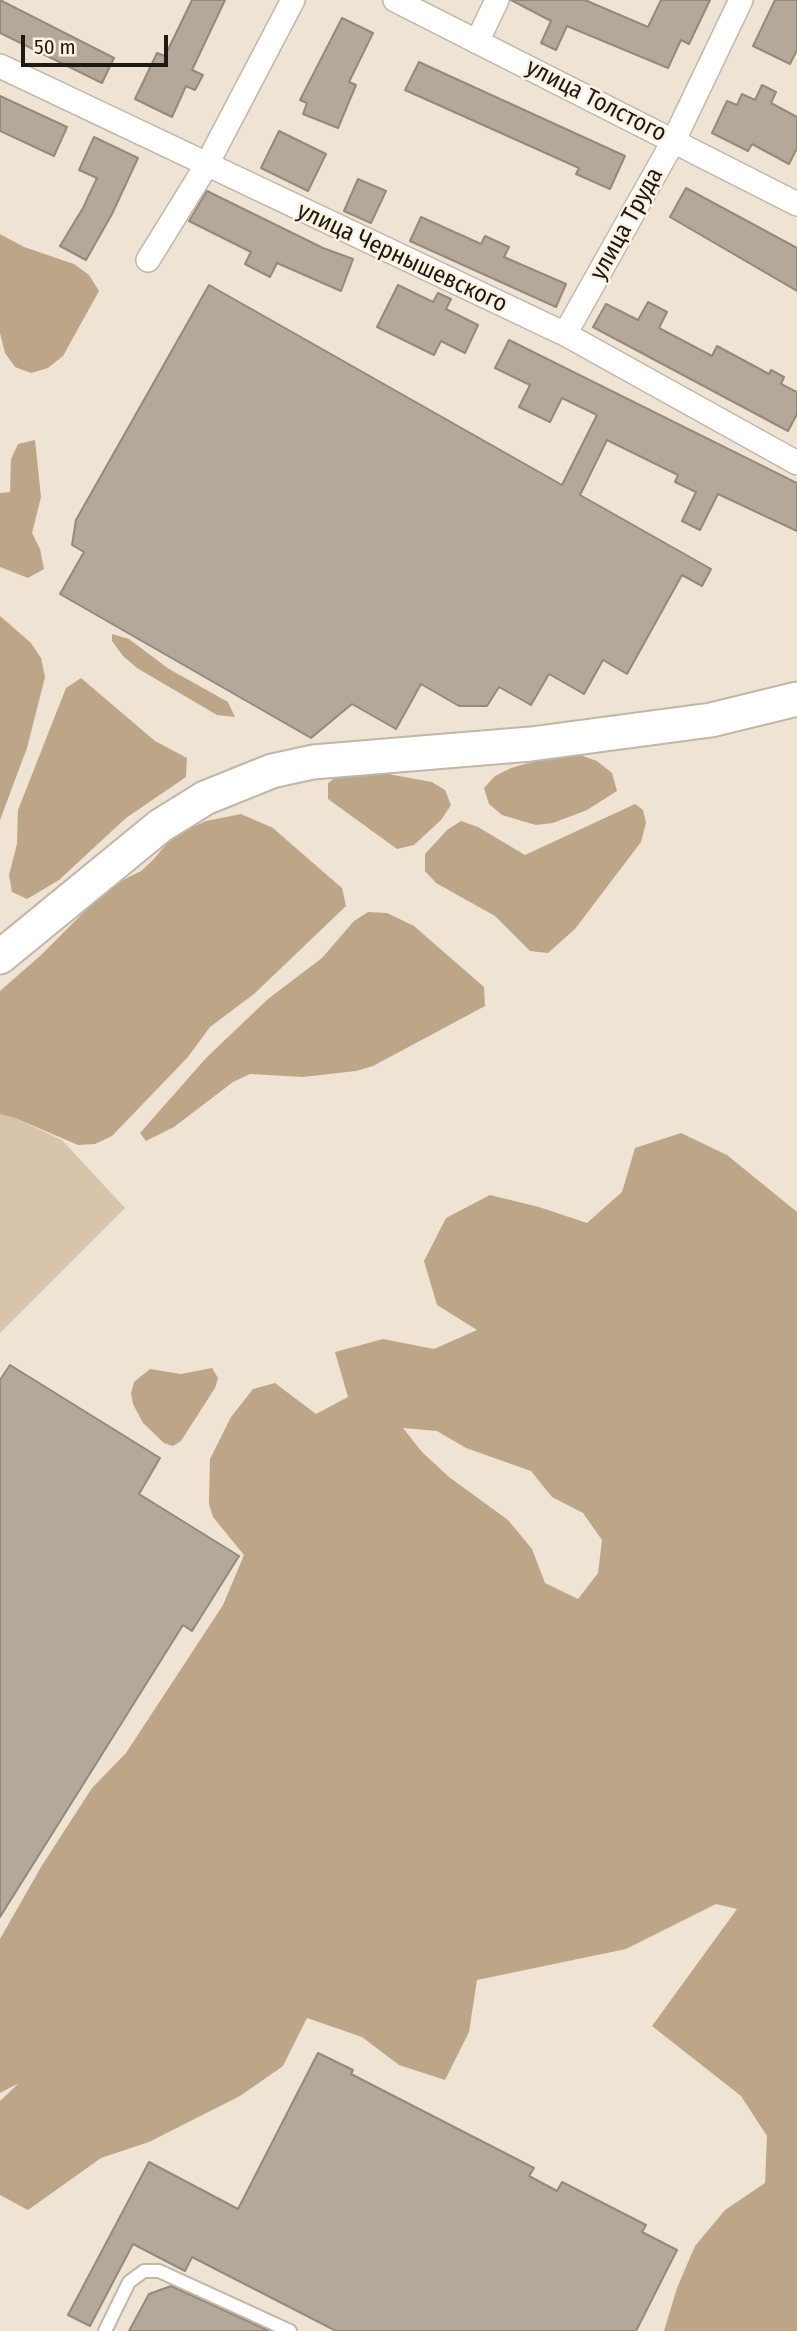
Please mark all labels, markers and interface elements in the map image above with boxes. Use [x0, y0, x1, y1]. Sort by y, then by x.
scale bar [24, 21, 172, 65]
text: 50 m [34, 34, 76, 60]
street label: улица Толстого [521, 53, 671, 149]
street label: улица Труда [584, 163, 670, 285]
street label: улица Чернышевского [292, 197, 512, 319]

